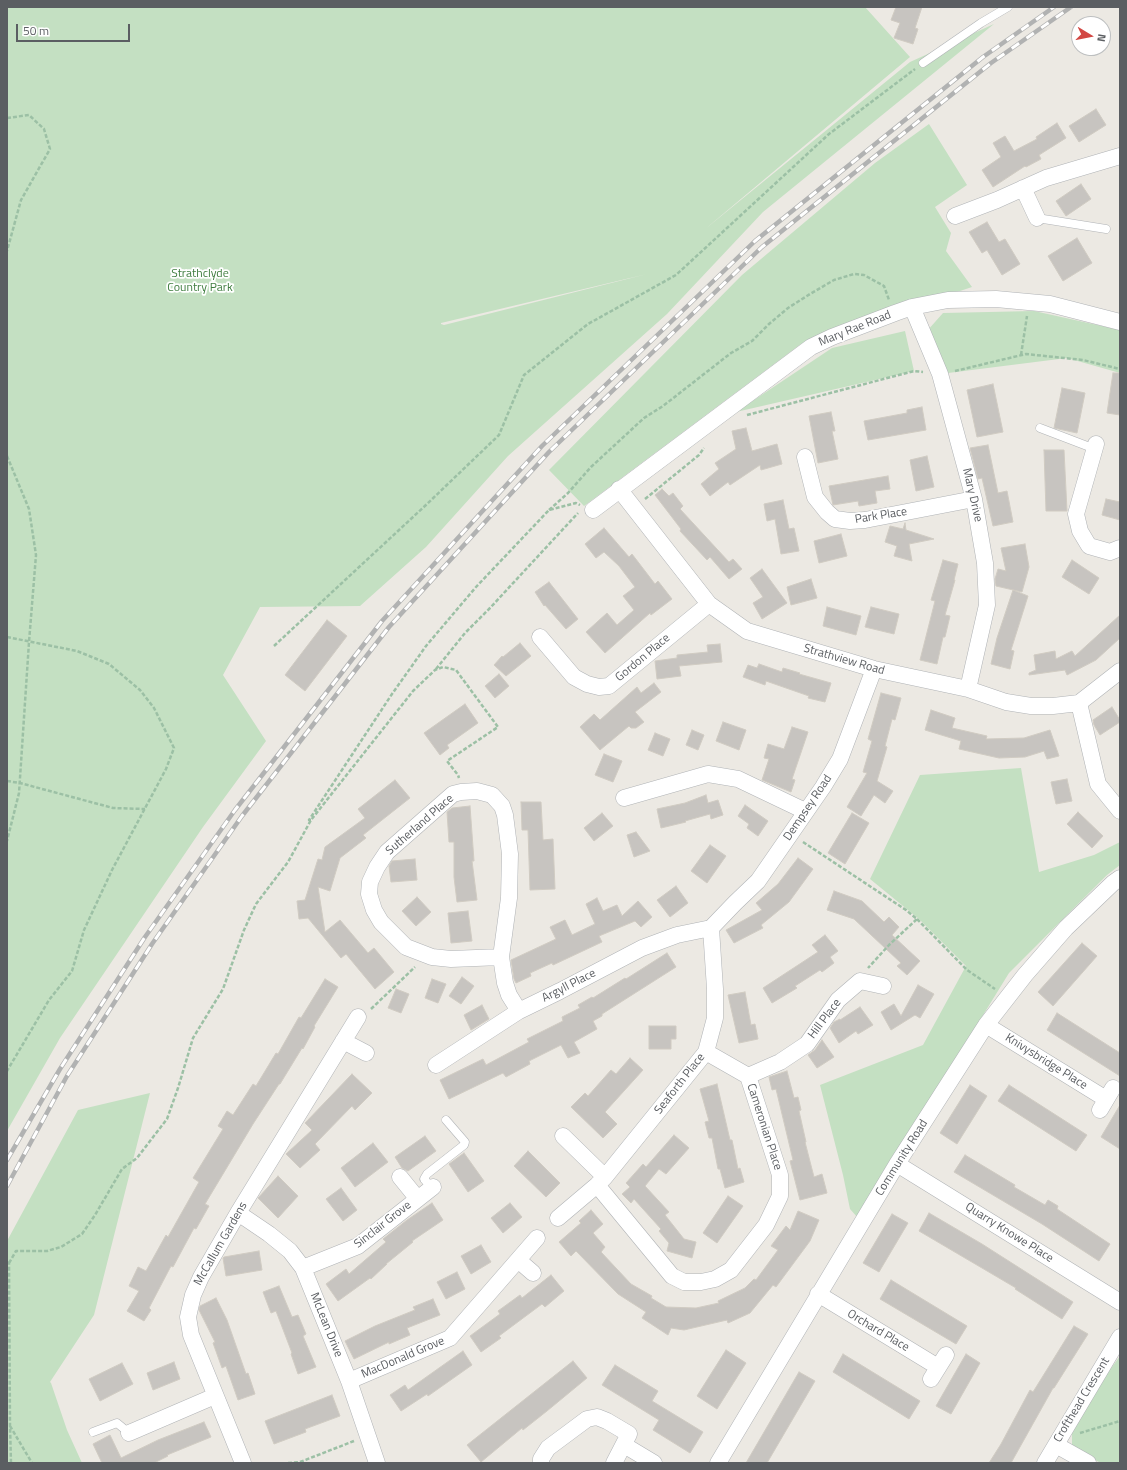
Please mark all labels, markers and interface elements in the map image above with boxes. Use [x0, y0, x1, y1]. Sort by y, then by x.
scale bar [18, 16, 132, 42]
north arrow [1071, 16, 1111, 56]
text: 50 m [23, 21, 49, 40]
text: N [1093, 33, 1110, 43]
park label: Strathclyde Country Park [167, 267, 233, 295]
street label: Mary Rae Road [817, 308, 893, 350]
street label: Mary Drive [959, 467, 985, 523]
street label: Park Place [854, 505, 908, 527]
street label: Gordon Place [613, 631, 673, 685]
street label: Strathview Road [802, 642, 886, 678]
street label: Dempsey Road [781, 772, 835, 844]
street label: Sutherland Place [383, 792, 457, 858]
street label: Argyll Place [540, 966, 598, 1006]
street label: Hill Place [805, 996, 845, 1042]
street label: Knivysbridge Place [1002, 1031, 1090, 1093]
street label: Seaforth Place [652, 1051, 708, 1117]
street label: Cameronian Place [743, 1082, 785, 1172]
street label: Community Road [873, 1117, 931, 1199]
street label: Sinclair Grove [352, 1198, 414, 1252]
street label: McCallum Gardens [191, 1200, 251, 1288]
street label: Quarry Knowe Place [962, 1200, 1056, 1266]
street label: McLean Drive [307, 1291, 345, 1359]
street label: Orchard Place [844, 1307, 912, 1355]
street label: MacDonald Grove [359, 1334, 447, 1382]
street label: Crofthead Crescent [1051, 1355, 1113, 1445]

